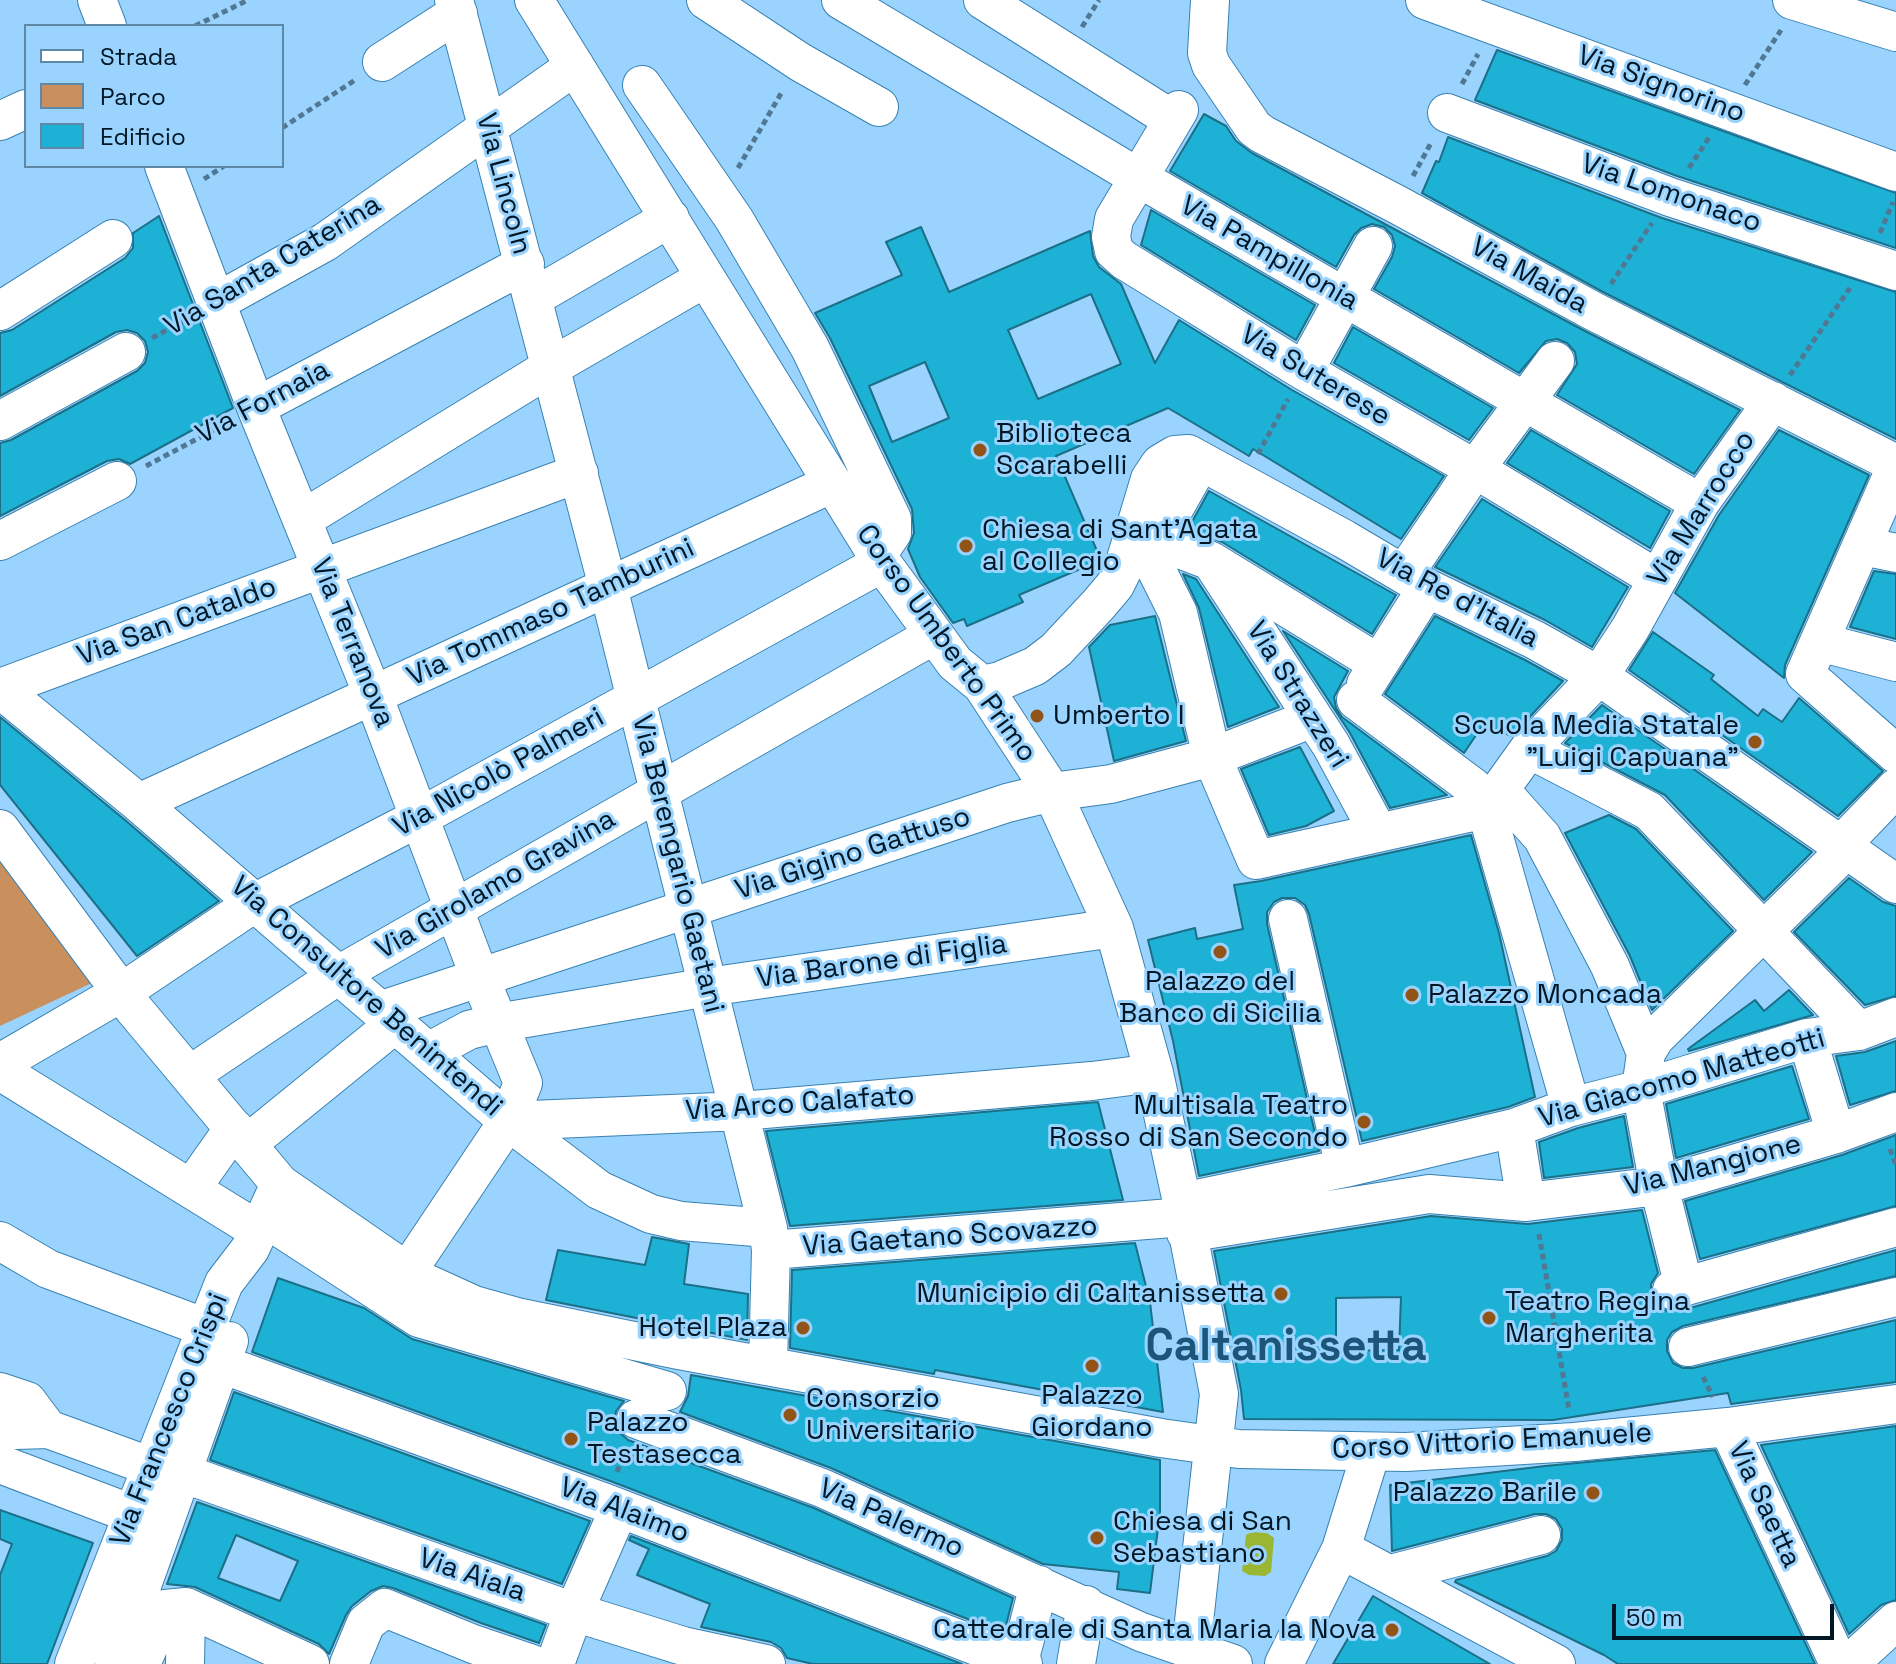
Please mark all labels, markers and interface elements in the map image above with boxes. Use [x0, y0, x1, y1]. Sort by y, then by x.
legend [24, 24, 284, 168]
street label: Via Signorino [1573, 39, 1749, 131]
text: Strada [100, 41, 177, 72]
text: Parco [100, 81, 166, 112]
street label: Via Lincoln [468, 110, 538, 258]
text: Edificio [100, 121, 186, 152]
street label: Via Lomonaco [1577, 147, 1765, 241]
street label: Via Santa Caterina [159, 188, 387, 344]
street label: Via Pampillonia [1174, 189, 1364, 319]
street label: Via Maida [1465, 230, 1593, 322]
street label: Via Suterese [1234, 318, 1396, 434]
street label: Via Fornaia [190, 354, 336, 452]
place label: Biblioteca Scarabelli [996, 417, 1132, 483]
street label: Via Marrocco [1641, 425, 1763, 593]
marker: Biblioteca Scarabelli [971, 441, 989, 459]
place label: Chiesa di Sant'Agata al Collegio [982, 513, 1258, 579]
street label: Corso Umberto Primo [849, 519, 1043, 769]
street label: Via Tommaso Tamburini [402, 532, 700, 694]
marker: Chiesa di Sant'Agata al Collegio [957, 537, 975, 555]
street label: Via Re d'Italia [1370, 542, 1544, 656]
street label: Via Terranova [303, 554, 401, 732]
street label: Via San Cataldo [73, 570, 281, 674]
street label: Via Strazzeri [1239, 616, 1355, 774]
place label: Umberto I [1053, 699, 1185, 733]
street label: Via Nicolò Palmeri [388, 701, 610, 845]
marker: Umberto I [1028, 707, 1046, 725]
place label: Scuola Media Statale "Luigi Capuana" [1454, 709, 1739, 775]
street label: Via Berengario Gaetani [624, 712, 730, 1016]
marker: Scuola Media Statale "Luigi Capuana" [1746, 733, 1764, 751]
street label: Via Gigino Gattuso [731, 800, 975, 908]
street label: Via Girolamo Gravina [370, 803, 622, 967]
street label: Via Consultore Benintendi [223, 870, 509, 1124]
street label: Via Barone di Figlia [755, 928, 1009, 996]
marker: Palazzo del Banco di Sicilia [1211, 943, 1229, 961]
place label: Palazzo del Banco di Sicilia [1119, 965, 1321, 1031]
place label: Palazzo Moncada [1428, 978, 1662, 1012]
marker: Palazzo Moncada [1403, 986, 1421, 1004]
street label: Via Giacomo Matteotti [1535, 1022, 1829, 1136]
street label: Via Arco Calafato [684, 1079, 916, 1129]
place label: Multisala Teatro Rosso di San Secondo [1049, 1089, 1348, 1155]
marker: Multisala Teatro Rosso di San Secondo [1355, 1113, 1373, 1131]
street label: Via Mangione [1621, 1128, 1805, 1204]
street label: Via Gaetano Scovazzo [801, 1210, 1099, 1264]
place label: Municipio di Caltanissetta [917, 1277, 1265, 1311]
marker: Municipio di Caltanissetta [1272, 1285, 1290, 1303]
place label: Teatro Regina Margherita [1505, 1285, 1690, 1351]
street label: Via Francesco Crispi [104, 1288, 236, 1552]
marker: Teatro Regina Margherita [1480, 1309, 1498, 1327]
place label: Hotel Plaza [638, 1311, 787, 1345]
marker: Hotel Plaza [794, 1319, 812, 1337]
district label: Caltanissetta [1145, 1322, 1427, 1374]
marker: Palazzo Giordano [1083, 1357, 1101, 1375]
place label: Palazzo Giordano [1031, 1379, 1153, 1445]
place label: Consorzio Universitario [806, 1382, 975, 1448]
place label: Palazzo Testasecca [587, 1406, 741, 1472]
marker: Consorzio Universitario [781, 1406, 799, 1424]
street label: Corso Vittorio Emanuele [1331, 1417, 1653, 1467]
marker: Palazzo Testasecca [562, 1430, 580, 1448]
street label: Via Saetta [1720, 1437, 1808, 1573]
street label: Via Alaimo [554, 1471, 694, 1551]
street label: Via Palermo [813, 1472, 969, 1566]
place label: Palazzo Barile [1393, 1476, 1577, 1510]
marker: Palazzo Barile [1584, 1484, 1602, 1502]
place label: Chiesa di San Sebastiano [1113, 1505, 1292, 1571]
marker: Chiesa di San Sebastiano [1088, 1529, 1106, 1547]
street label: Via Aiala [414, 1542, 530, 1610]
scale bar [1616, 1588, 1838, 1638]
text: 50 m [1626, 1602, 1683, 1633]
place label: Cattedrale di Santa Maria la Nova [933, 1613, 1376, 1647]
marker: Cattedrale di Santa Maria la Nova [1383, 1621, 1401, 1639]

